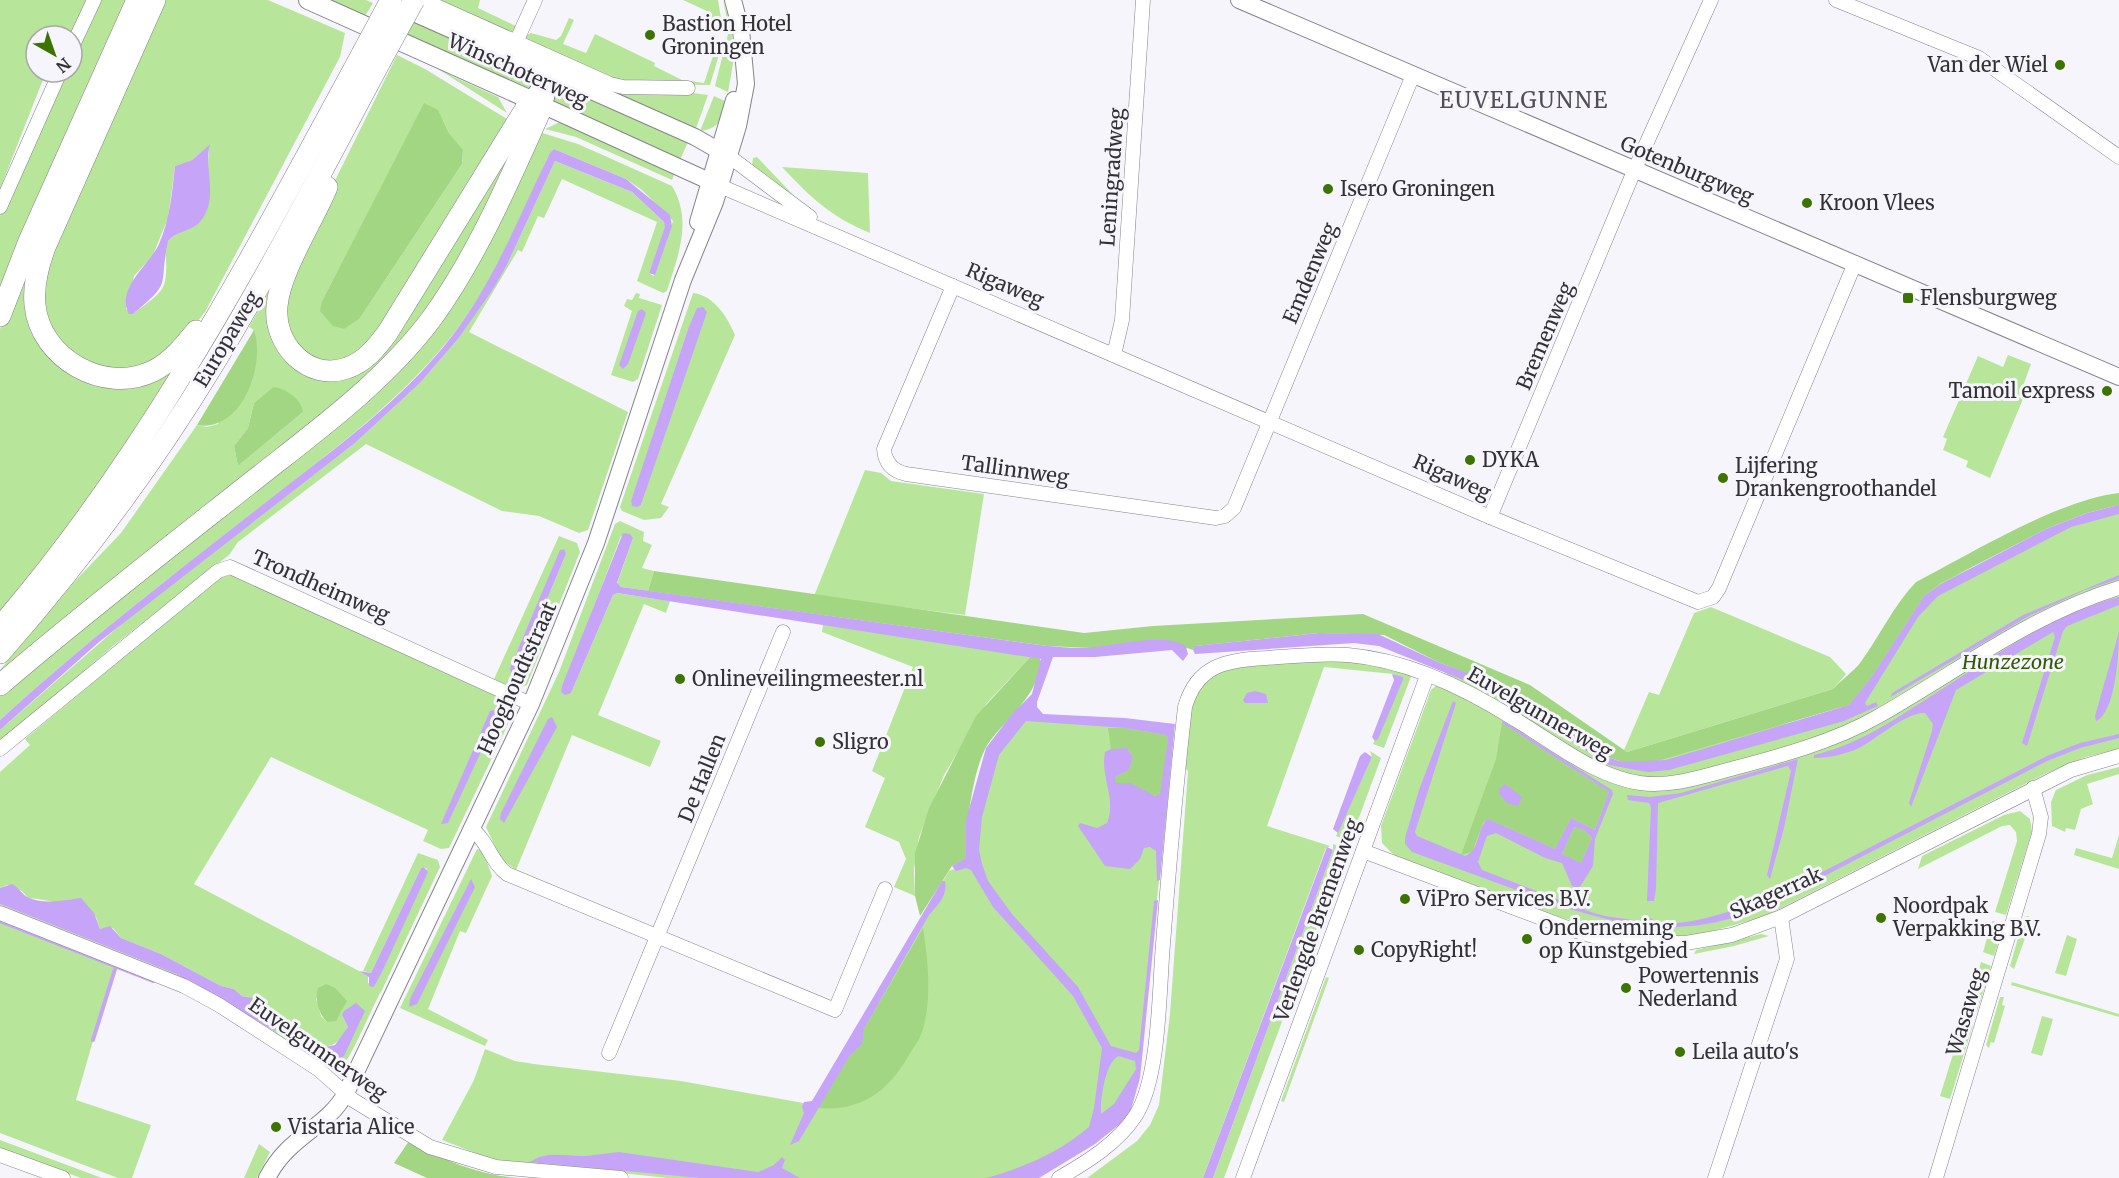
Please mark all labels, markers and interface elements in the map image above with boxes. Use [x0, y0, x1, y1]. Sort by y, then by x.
place label: Bastion Hotel Groningen [662, 11, 792, 59]
north arrow [24, 24, 84, 84]
street label: Winschoterweg [443, 27, 592, 112]
marker: Bastion Hotel Groningen [643, 28, 657, 42]
place label: Van der Wiel [1927, 52, 2048, 77]
text: N [52, 54, 75, 77]
marker: Van der Wiel [2053, 58, 2067, 72]
district label: EUVELGUNNE [1439, 86, 1609, 114]
street label: Leningradweg [1094, 107, 1129, 247]
street label: Gotenburgweg [1617, 130, 1758, 209]
place label: Isero Groningen [1340, 176, 1495, 201]
marker: Isero Groningen [1321, 182, 1335, 196]
place label: Kroon Vlees [1819, 190, 1935, 215]
marker: Kroon Vlees [1800, 196, 1814, 210]
street label: Emdenweg [1277, 218, 1342, 327]
street label: Rigaweg [962, 257, 1048, 312]
street label: Bremenweg [1511, 278, 1578, 394]
place label: Flensburgweg [1920, 285, 2057, 310]
street label: Europaweg [188, 286, 265, 391]
marker: Flensburgweg [1901, 291, 1915, 305]
place label: Tamoil express [1948, 378, 2095, 403]
marker: Tamoil express [2100, 384, 2114, 398]
place label: DYKA [1482, 447, 1540, 472]
street label: Rigaweg [1410, 448, 1495, 505]
street label: Tallinnweg [959, 450, 1071, 489]
marker: DYKA [1463, 453, 1477, 467]
place label: Lijfering Drankengroothandel [1735, 453, 1937, 501]
marker: Lijfering Drankengroothandel [1716, 471, 1730, 485]
street label: Trondheimweg [248, 544, 394, 627]
street label: Hooghoudtstraat [472, 597, 562, 758]
park label: Hunzezone [1961, 649, 2064, 674]
street label: Euvelgunnerweg [1463, 661, 1617, 764]
place label: Onlineveilingmeester.nl [692, 666, 923, 691]
marker: Onlineveilingmeester.nl [673, 672, 687, 686]
place label: Sligro [832, 729, 889, 754]
street label: De Hallen [672, 730, 731, 826]
marker: Sligro [813, 735, 827, 749]
street label: Verlengde Bremenweg [1268, 815, 1365, 1026]
street label: Skagerrak [1726, 861, 1826, 924]
place label: ViPro Services B.V. [1416, 886, 1591, 911]
marker: ViPro Services B.V. [1398, 892, 1412, 906]
place label: Noordpak Verpakking B.V. [1892, 893, 2041, 941]
marker: Noordpak Verpakking B.V. [1874, 911, 1888, 925]
place label: Onderneming op Kunstgebied [1539, 915, 1688, 963]
marker: Onderneming op Kunstgebied [1520, 932, 1534, 946]
place label: CopyRight! [1371, 937, 1477, 962]
marker: CopyRight! [1352, 943, 1366, 957]
place label: Powertennis Nederland [1638, 963, 1759, 1011]
street label: Wasaweg [1940, 965, 1991, 1060]
marker: Powertennis Nederland [1619, 981, 1633, 995]
street label: Euvelgunnerweg [244, 992, 392, 1106]
place label: Leila auto's [1692, 1039, 1799, 1064]
marker: Leila auto's [1673, 1045, 1687, 1059]
place label: Vistaria Alice [287, 1114, 414, 1139]
marker: Vistaria Alice [269, 1120, 283, 1134]

